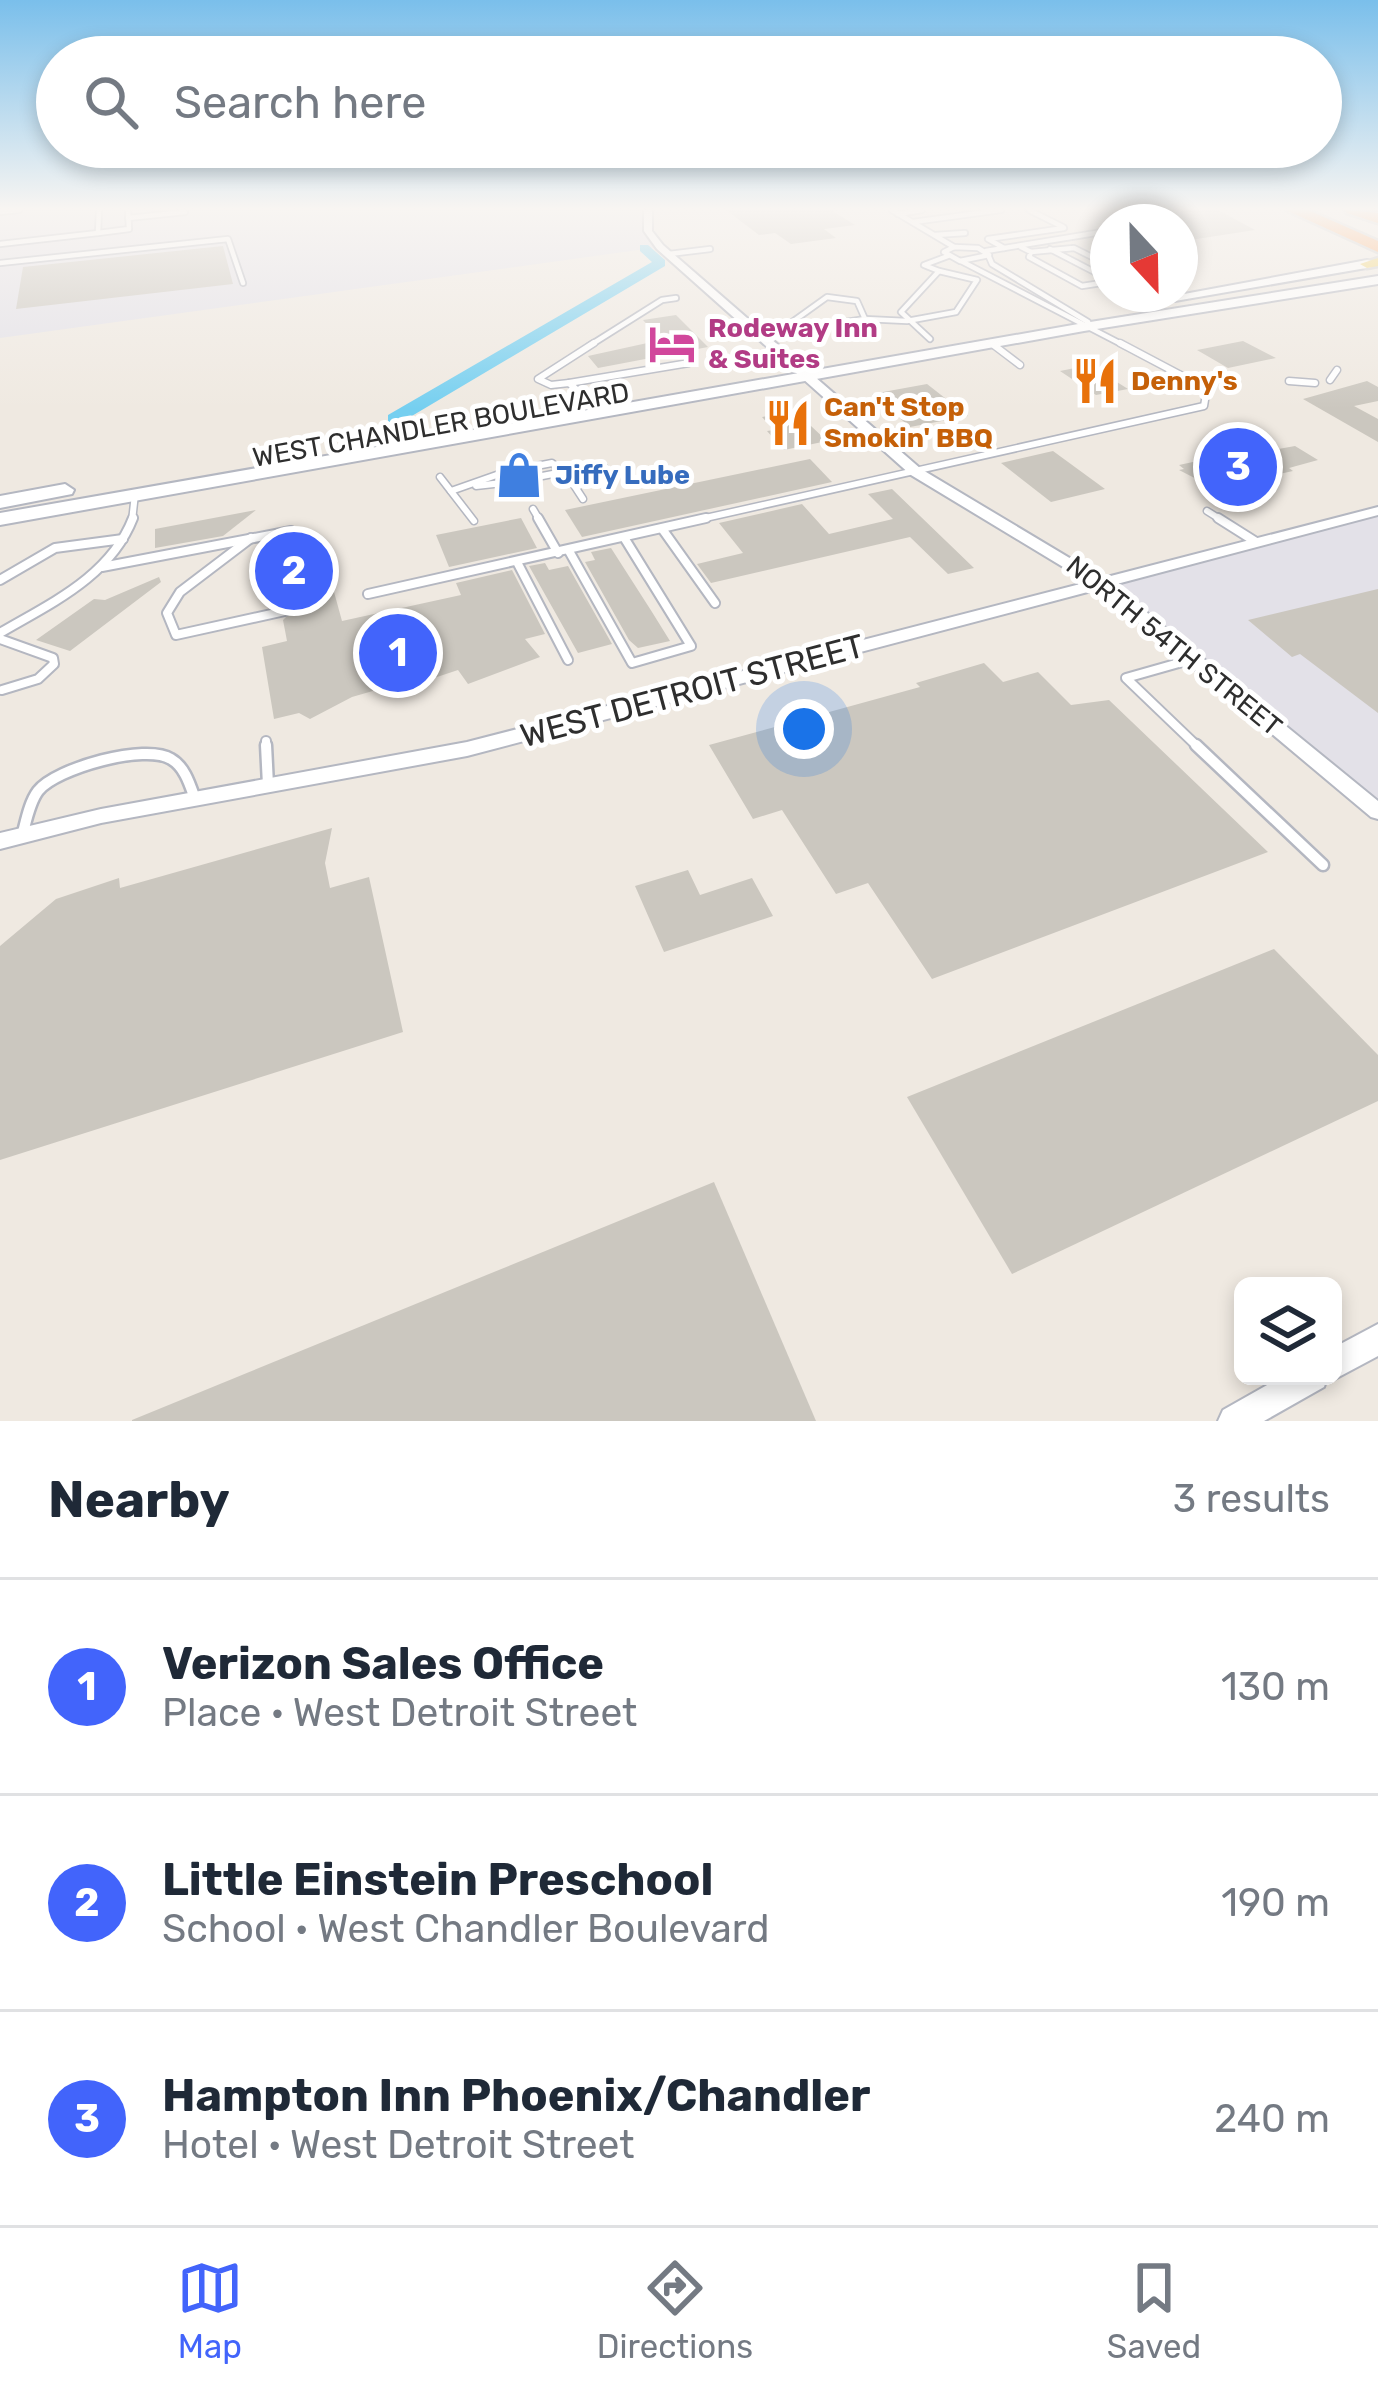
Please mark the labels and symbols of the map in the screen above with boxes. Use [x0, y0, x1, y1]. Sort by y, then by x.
north arrow [1090, 204, 1198, 312]
place label: Rodeway Inn & Suites [708, 312, 878, 375]
hotel icon: Rodeway Inn & Suites [647, 319, 697, 369]
restaurant icon: Denny's [1070, 356, 1120, 406]
place label: Denny's [1131, 365, 1238, 397]
street label: WEST CHANDLER BOULEVARD [250, 376, 632, 474]
place label: Can't Stop Smokin' BBQ [824, 391, 993, 454]
restaurant icon: Can't Stop Smokin' BBQ [763, 398, 813, 448]
pin: 3 [1199, 422, 1277, 512]
shop icon: Jiffy Lube [494, 450, 544, 500]
place label: Jiffy Lube [555, 459, 690, 491]
pin: 2 [255, 526, 333, 616]
street label: NORTH 54TH STREET [1060, 549, 1288, 743]
pin: 1 [359, 608, 437, 698]
street label: WEST DETROIT STREET [516, 626, 868, 755]
your location [774, 699, 834, 759]

